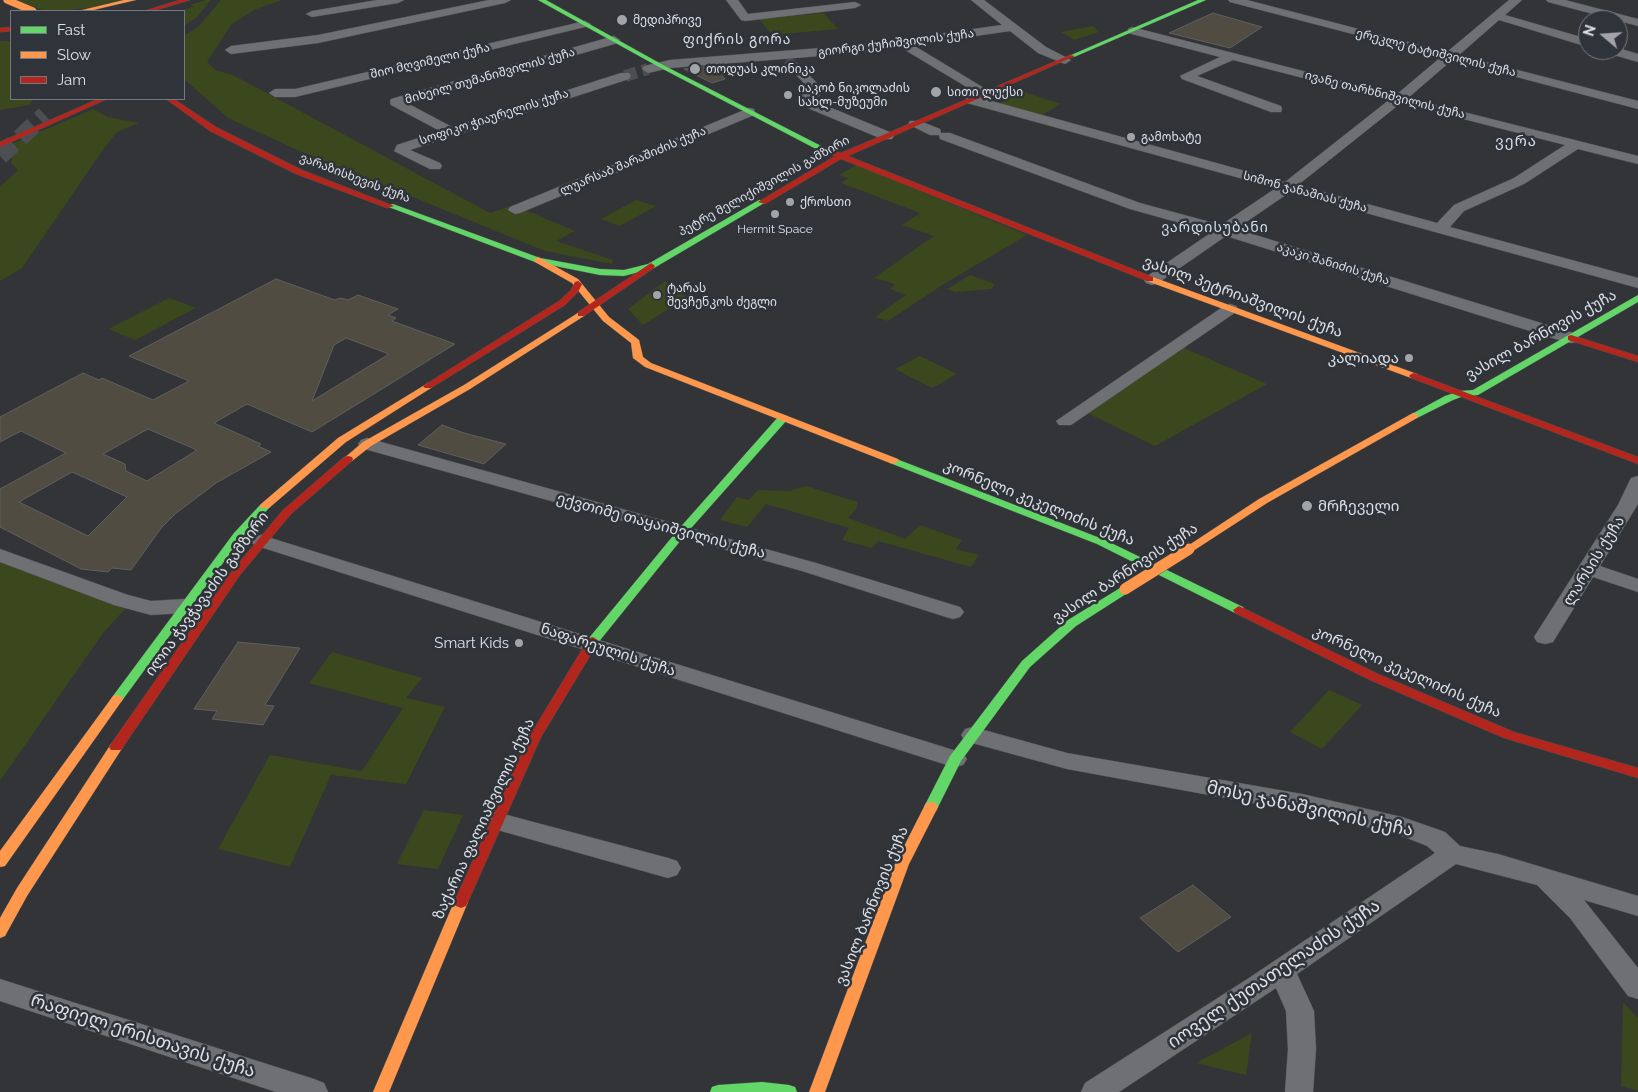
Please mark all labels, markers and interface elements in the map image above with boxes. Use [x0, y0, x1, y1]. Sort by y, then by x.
legend [10, 10, 185, 100]
north arrow [1578, 10, 1628, 60]
marker: მედიპრივე [615, 13, 629, 27]
place label: მედიპრივე [633, 13, 702, 27]
text: Fast [57, 21, 85, 39]
text: N [1580, 23, 1599, 38]
street label: გიორგი ქუჩიშვილის ქუჩა [817, 26, 975, 60]
street label: ერეკლე ტატიშვილის ქუჩა [1354, 26, 1518, 80]
district label: ფიქრის გორა [681, 32, 793, 48]
street label: შიო მღვიმელი ქუჩა [369, 40, 491, 82]
street label: მიხეილ თუმანიშვილის ქუჩა [403, 45, 577, 107]
text: Slow [57, 46, 91, 64]
marker: თოდუას კლინიკა [688, 62, 702, 76]
place label: თოდუას კლინიკა [706, 62, 815, 76]
street label: ივანე თარხნიშვილის ქუჩა [1303, 68, 1467, 122]
text: Jam [57, 71, 86, 89]
place label: იაკობ ნიკოლაძის სახლ-მუზეუმი [798, 81, 910, 109]
marker: სითი ლუქსი [929, 85, 943, 99]
place label: სითი ლუქსი [947, 85, 1023, 99]
street label: სოფიკო ჭიაურელის ქუჩა [418, 86, 570, 148]
marker: იაკობ ნიკოლაძის სახლ-მუზეუმი [782, 89, 794, 101]
street label: ლუარსაბ შარაშიძის ქუჩა [558, 124, 708, 198]
place label: გამოხატე [1141, 130, 1202, 144]
marker: გამოხატე [1125, 131, 1137, 143]
district label: ვერა [1495, 132, 1537, 150]
street label: პეტრე მელიქიშვილის გამზირი [676, 133, 852, 239]
street label: ვარაზისხევის ქუჩა [298, 150, 412, 206]
street label: სიმონ ჯანაშიას ქუჩა [1241, 169, 1369, 215]
place label: ქროსთი [800, 195, 851, 209]
marker: ქროსთი [784, 196, 796, 208]
marker: Hermit Space [769, 208, 781, 220]
district label: ვარდისუბანი [1160, 220, 1270, 236]
place label: Hermit Space [737, 222, 813, 236]
street label: აკაკი შანიძის ქუჩა [1275, 240, 1391, 288]
street label: ვასილ პეტრიაშვილის ქუჩა [1141, 252, 1345, 342]
place label: ტარას შევჩენკოს ძეგლი [667, 281, 777, 309]
street label: ვასილ ბარნოვის ქუჩა [1462, 286, 1620, 384]
marker: ტარას შევჩენკოს ძეგლი [651, 289, 663, 301]
place label: კალიადა [1328, 349, 1399, 367]
marker: კალიადა [1403, 352, 1415, 364]
street label: კორნელი კეკელიძის ქუჩა [941, 456, 1137, 550]
street label: ექვთიმე თაყაიშვილის ქუჩა [555, 489, 767, 563]
place label: მრჩეველი [1318, 497, 1399, 515]
marker: მრჩეველი [1300, 499, 1314, 513]
street label: ილია ჭავჭავაძის გამზირი [141, 508, 273, 680]
street label: ლარსის ქუჩა [1559, 513, 1629, 609]
street label: ვასილ ბარნოვის ქუჩა [1049, 519, 1201, 627]
street label: ნაფარეულის ქუჩა [538, 620, 678, 680]
street label: კორნელი კეკელიძის ქუჩა [1310, 622, 1504, 722]
place label: Smart Kids [434, 634, 509, 652]
marker: Smart Kids [513, 637, 525, 649]
street label: ზაქარია ფალიაშვილის ქუჩა [429, 716, 539, 922]
street label: მოსე ჯანაშვილის ქუჩა [1205, 777, 1415, 841]
street label: ვასილ ბარნოვის ქუჩა [832, 824, 912, 988]
street label: იოველ ქუთათელაძის ქუჩა [1164, 895, 1384, 1053]
street label: რაფიელ ერისთავის ქუჩა [28, 990, 258, 1082]

